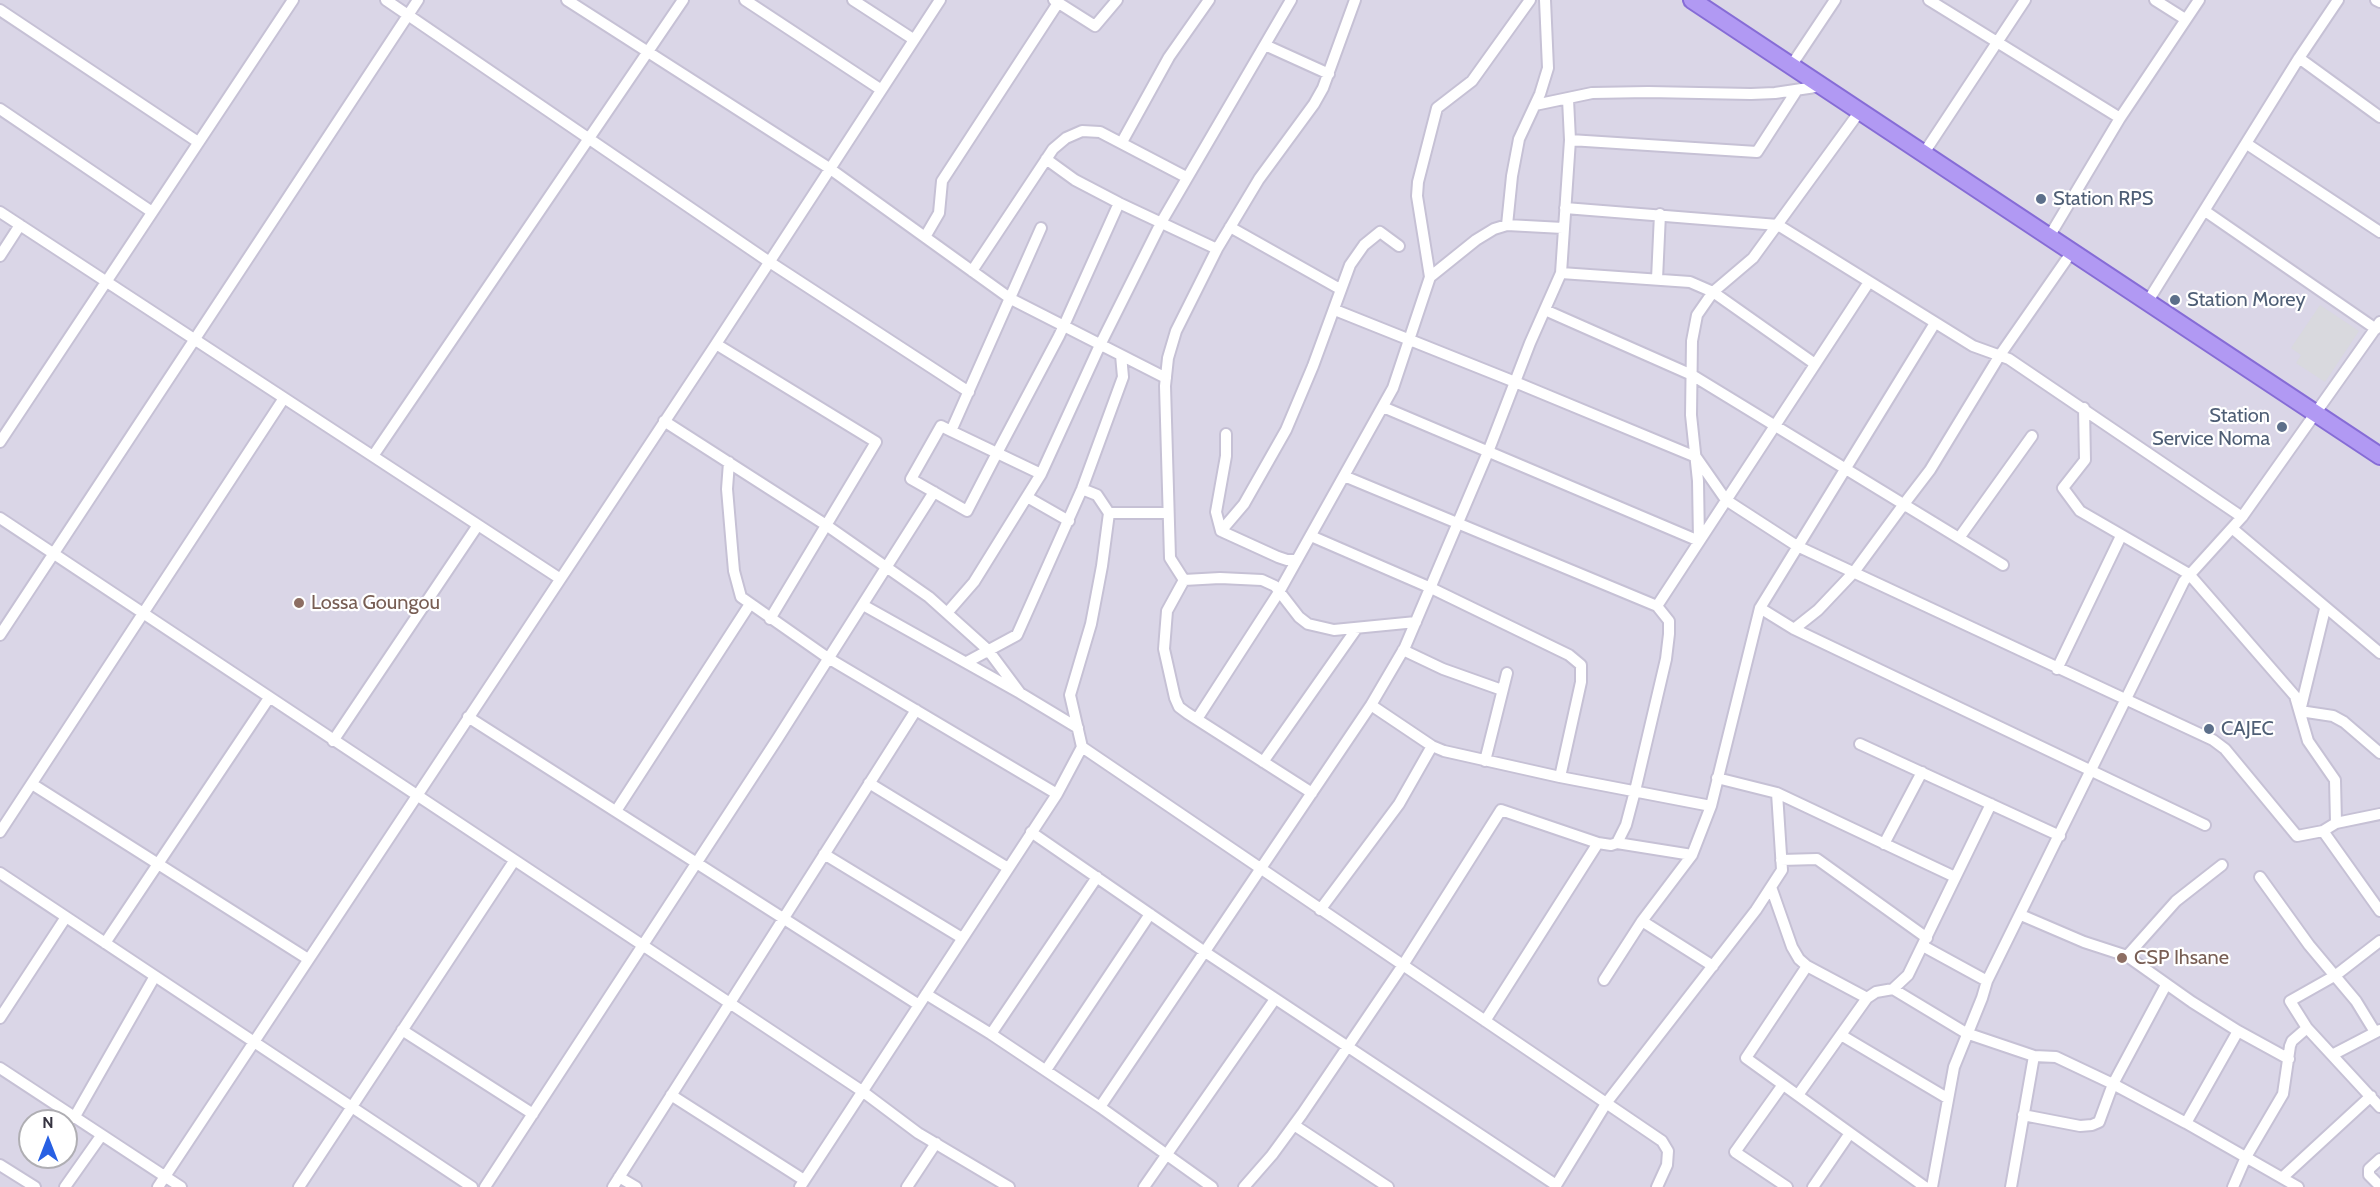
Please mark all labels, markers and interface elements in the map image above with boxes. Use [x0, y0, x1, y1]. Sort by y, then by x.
place label: Station RPS [2053, 187, 2153, 211]
marker: Station RPS [2034, 192, 2048, 206]
place label: Station Morey [2187, 288, 2305, 312]
marker: Station Morey [2168, 293, 2182, 307]
place label: Station Service Noma [2152, 404, 2270, 451]
marker: Station Service Noma [2275, 420, 2289, 434]
place label: Lossa Goungou [311, 591, 440, 615]
marker: Lossa Goungou [292, 596, 306, 610]
place label: CAJEC [2221, 717, 2274, 741]
marker: CAJEC [2202, 722, 2216, 736]
place label: CSP Ihsane [2134, 946, 2229, 970]
marker: CSP Ihsane [2115, 951, 2129, 965]
north arrow [18, 1109, 78, 1169]
text: N [42, 1113, 54, 1132]

